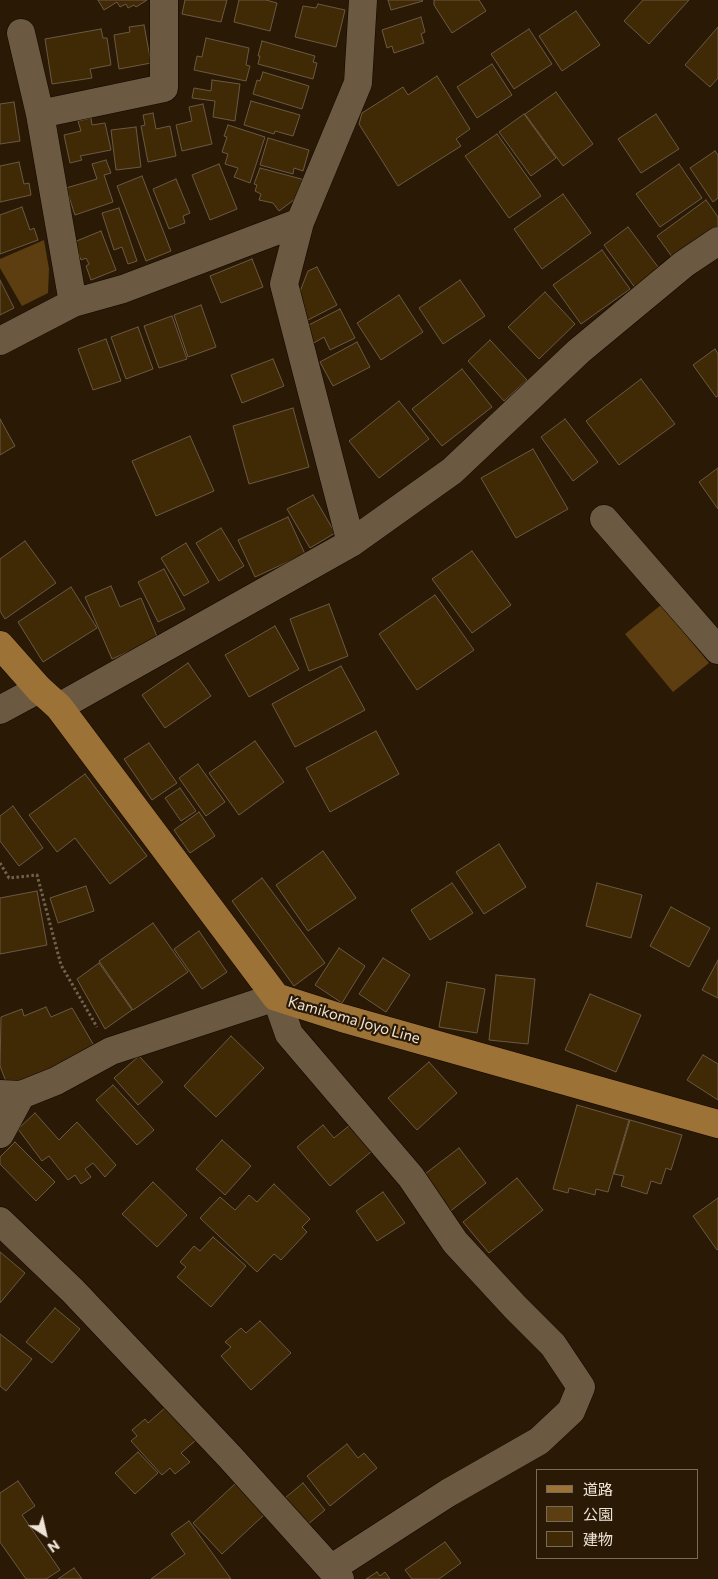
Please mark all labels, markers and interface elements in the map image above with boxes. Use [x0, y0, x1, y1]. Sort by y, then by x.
street label: Kamikoma Joyo Line [286, 993, 422, 1047]
legend [536, 1469, 698, 1559]
text: 道路 [583, 1480, 613, 1498]
text: 公園 [583, 1505, 613, 1523]
north arrow [20, 1509, 70, 1559]
text: 建物 [583, 1530, 613, 1548]
text: N [45, 1537, 63, 1557]

